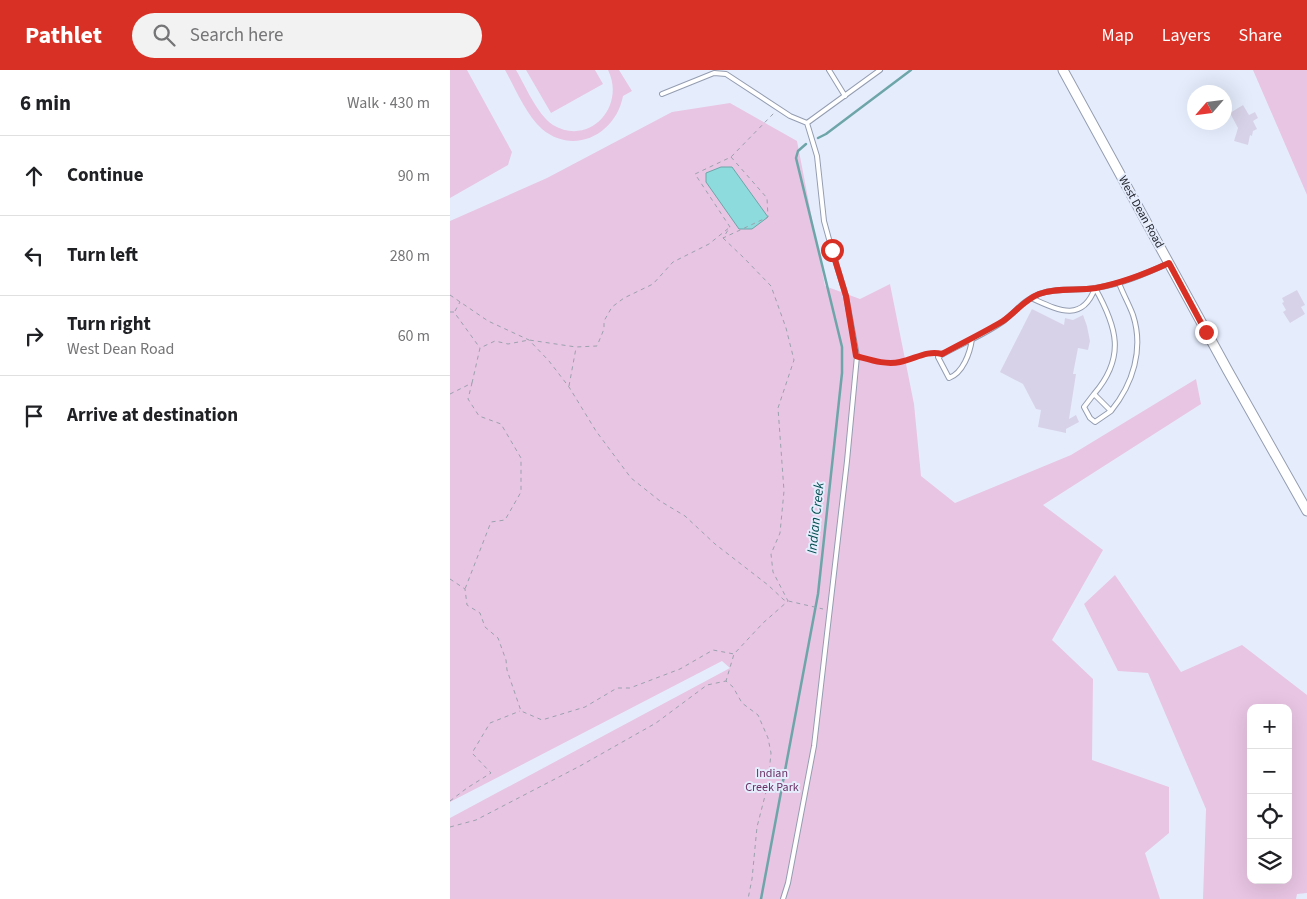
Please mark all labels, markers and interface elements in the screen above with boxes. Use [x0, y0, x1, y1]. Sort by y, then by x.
search box [132, 13, 482, 58]
text: Pathlet [25, 18, 102, 53]
icon: search [150, 21, 178, 49]
text: Search here [190, 22, 284, 49]
text: Map [1102, 23, 1134, 48]
text: Layers [1162, 23, 1211, 48]
text: Share [1239, 23, 1282, 48]
north arrow [1187, 85, 1232, 130]
text: 6 min [20, 88, 71, 118]
text: Walk · 430 m [347, 92, 430, 114]
icon: ahead [20, 162, 48, 190]
text: Continue [67, 162, 144, 189]
text: 90 m [398, 165, 430, 187]
street label: West Dean Road [1114, 173, 1168, 251]
route start [821, 239, 844, 262]
icon: left [20, 242, 48, 270]
text: Turn left [67, 242, 138, 269]
text: 280 m [390, 245, 430, 267]
text: Turn right [67, 311, 151, 338]
route end [1195, 321, 1218, 344]
icon: right [20, 322, 48, 350]
text: 60 m [398, 325, 430, 347]
text: West Dean Road [67, 338, 174, 360]
icon: arrive [20, 402, 48, 430]
text: Arrive at destination [67, 402, 238, 429]
water label: Indian Creek [802, 481, 830, 555]
map controls [1247, 704, 1292, 884]
button: + [1247, 704, 1292, 749]
button: − [1247, 749, 1292, 794]
park label: Indian Creek Park [745, 765, 799, 796]
button: locate [1247, 794, 1292, 839]
button: layers [1247, 839, 1292, 884]

